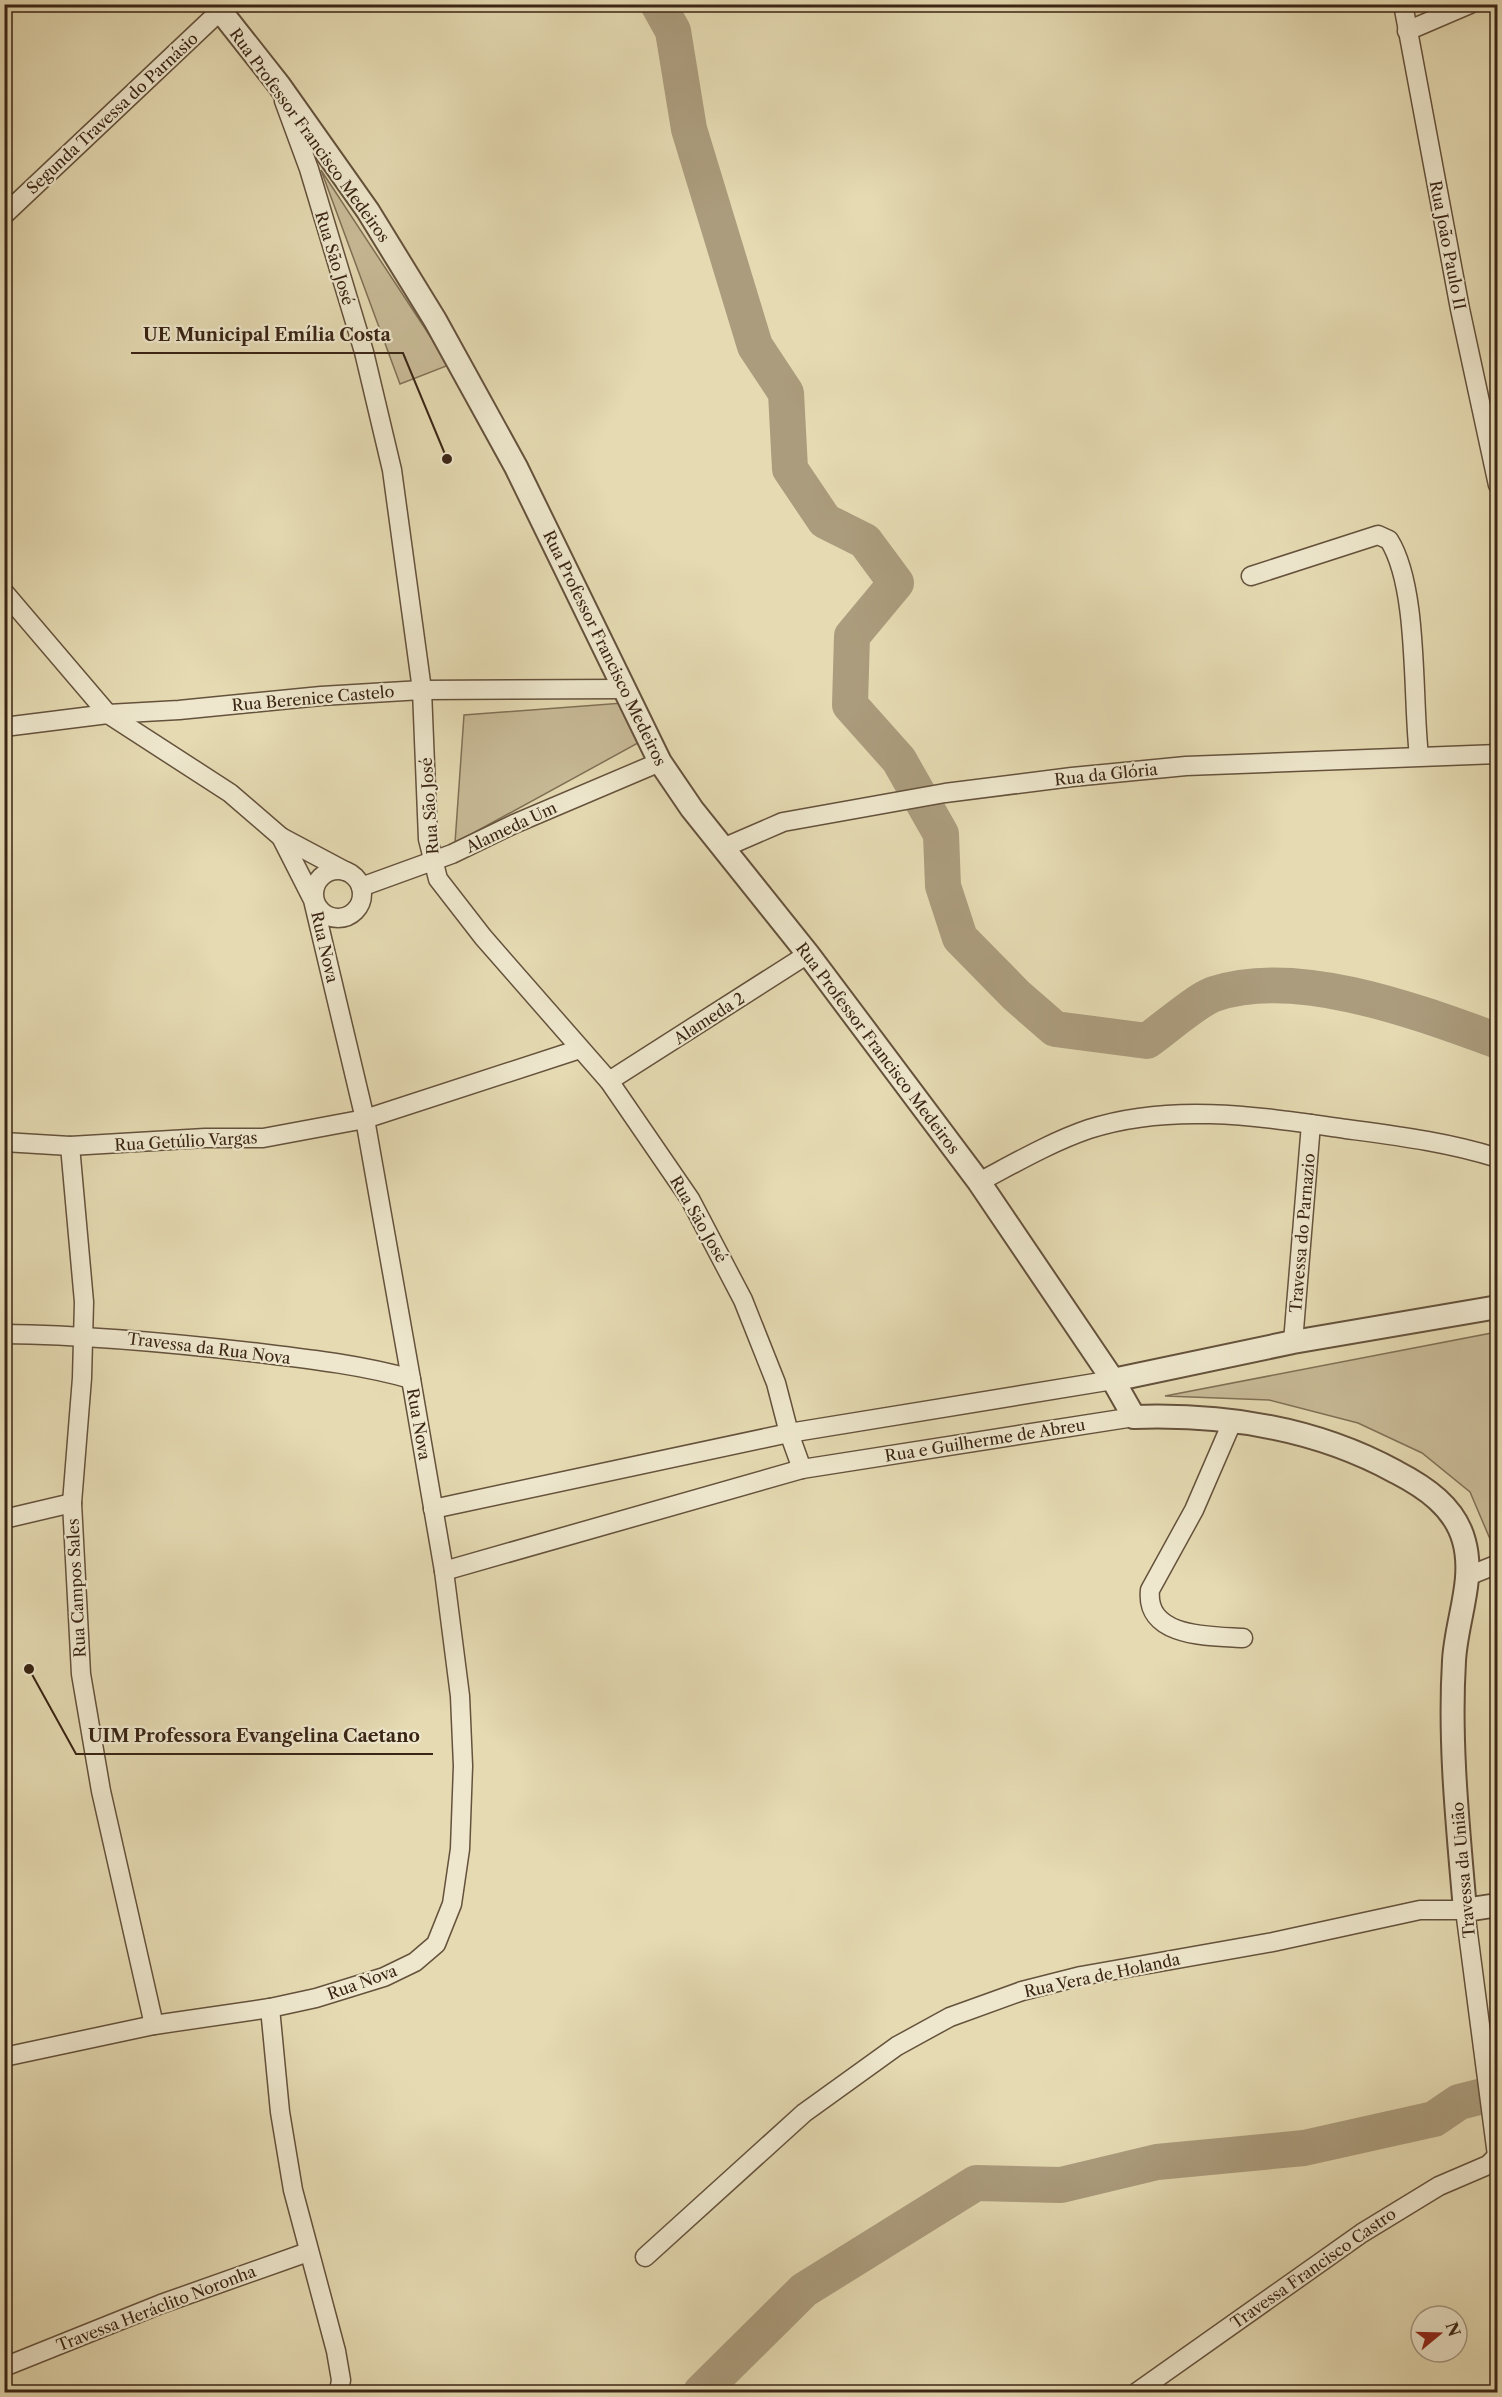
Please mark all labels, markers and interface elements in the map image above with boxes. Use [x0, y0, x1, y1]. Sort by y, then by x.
street label: Rua Professor Francisco Medeiros [226, 24, 394, 246]
street label: Segunda Travessa do Parnásio [22, 28, 202, 198]
street label: Rua João Paulo II [1426, 179, 1470, 311]
street label: Rua São José [311, 209, 359, 307]
callout: UE Municipal Emília Costa [131, 317, 403, 353]
text: UE Municipal Emília Costa [143, 324, 392, 346]
street label: Rua Professor Francisco Medeiros [539, 527, 671, 769]
street label: Rua Berenice Castelo [231, 681, 395, 715]
street label: Rua São José [416, 757, 442, 855]
street label: Rua da Glória [1053, 759, 1159, 789]
street label: Alameda Um [461, 797, 560, 857]
street label: Rua Nova [307, 909, 343, 985]
street label: Rua Professor Francisco Medeiros [792, 938, 964, 1158]
street label: Alameda 2 [669, 988, 748, 1049]
street label: Rua Getúlio Vargas [114, 1127, 258, 1155]
street label: Travessa do Parnazio [1285, 1152, 1319, 1314]
street label: Rua São José [666, 1172, 732, 1266]
street label: Travessa da Rua Nova [126, 1328, 292, 1368]
street label: Rua Nova [403, 1386, 435, 1462]
street label: Rua e Guilherme de Abreu [883, 1414, 1087, 1466]
street label: Rua Campos Sales [62, 1518, 90, 1658]
callout: UIM Professora Evangelina Caetano [76, 1718, 433, 1754]
text: UIM Professora Evangelina Caetano [88, 1725, 420, 1747]
street label: Travessa da União [1447, 1801, 1479, 1939]
street label: Rua Vera de Holanda [1022, 1949, 1182, 2001]
street label: Rua Nova [324, 1960, 400, 2004]
street label: Travessa Francisco Castro [1227, 2203, 1400, 2333]
street label: Travessa Heráclito Noronha [54, 2260, 259, 2355]
north arrow [1409, 2304, 1469, 2364]
text: N [1441, 2319, 1465, 2339]

